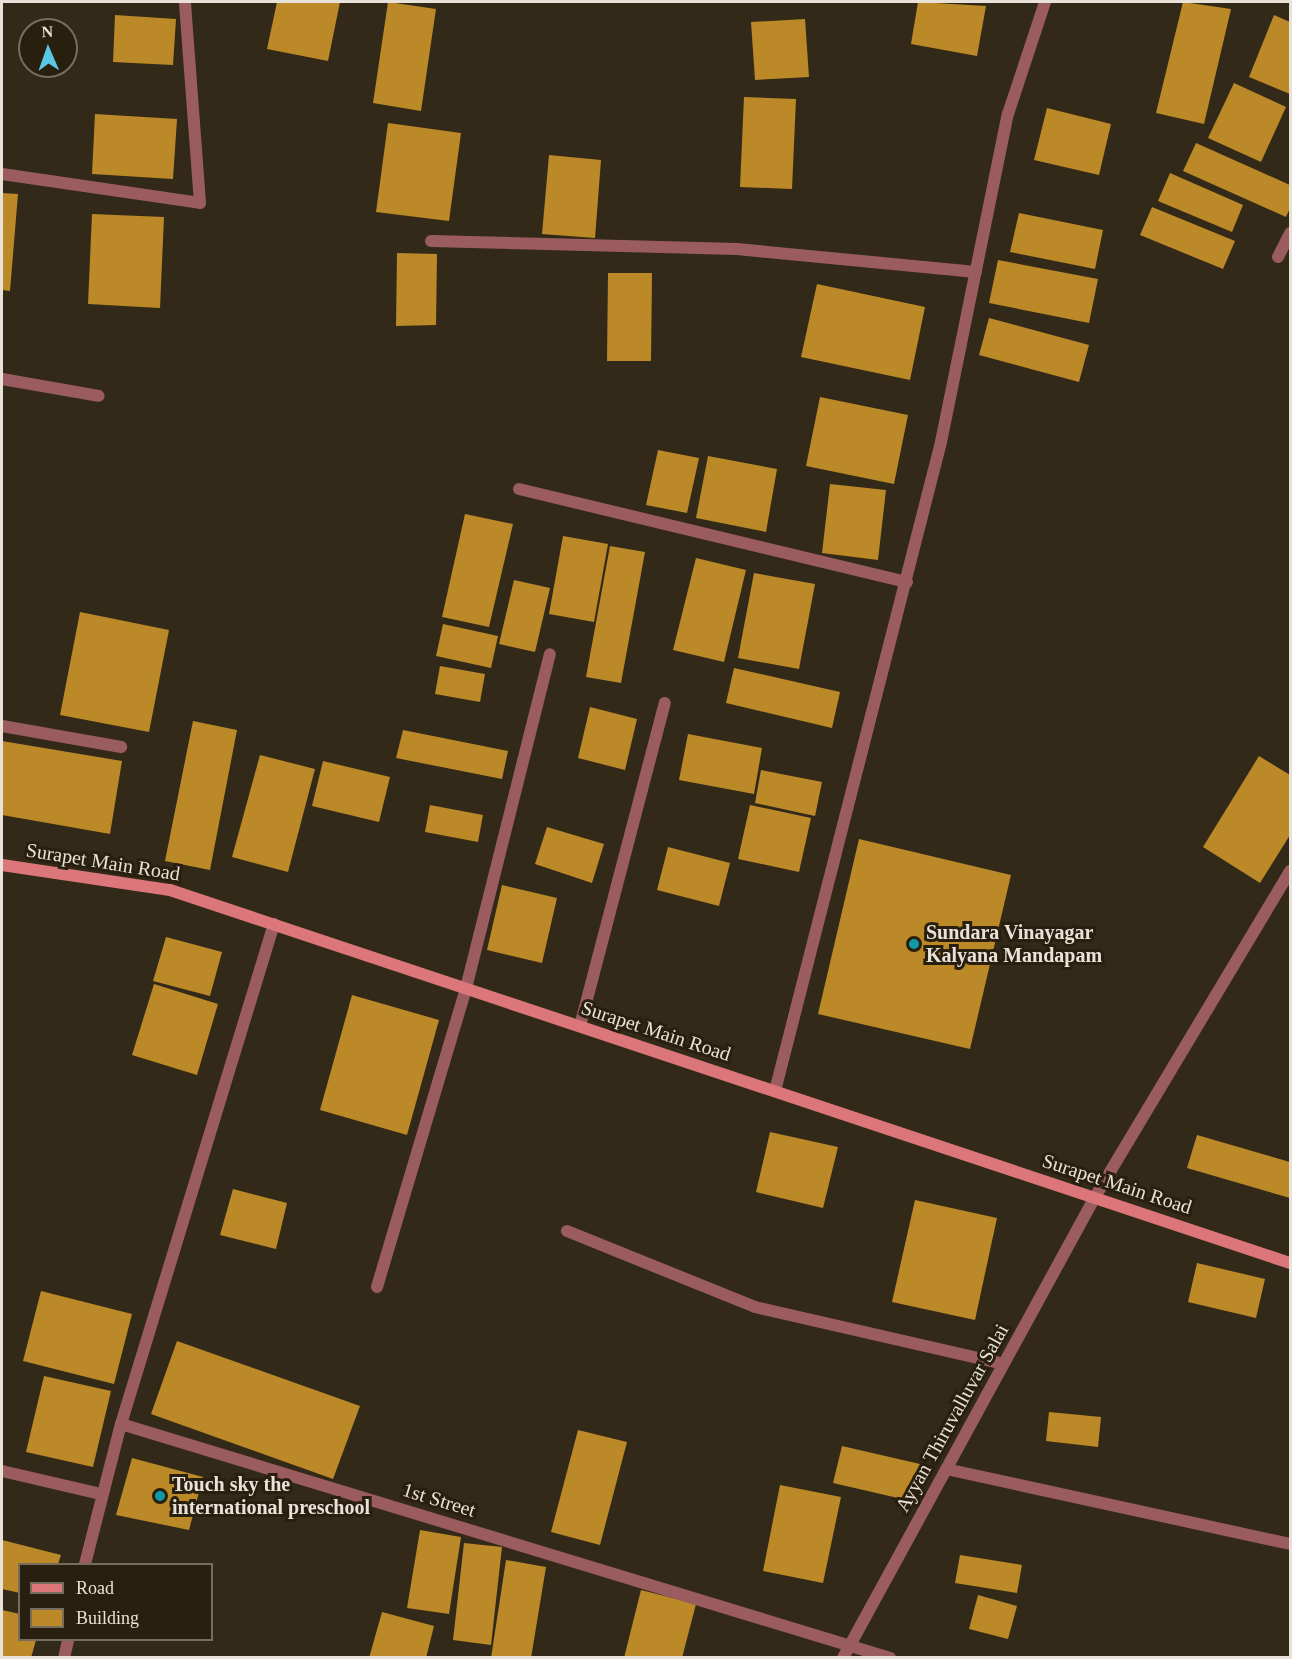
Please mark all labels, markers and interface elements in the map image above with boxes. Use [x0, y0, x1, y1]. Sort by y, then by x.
north arrow [18, 18, 78, 78]
text: N [41, 23, 53, 40]
street label: Surapet Main Road [24, 838, 182, 886]
place label: Sundara Vinayagar Kalyana Mandapam [926, 921, 1102, 968]
marker: Sundara Vinayagar Kalyana Mandapam [907, 937, 921, 951]
street label: Surapet Main Road [578, 996, 734, 1066]
street label: Surapet Main Road [1039, 1149, 1195, 1219]
street label: Ayyan Thiruvalluvar Salai [890, 1320, 1014, 1516]
place label: Touch sky the international preschool [172, 1472, 370, 1519]
street label: 1st Street [400, 1478, 478, 1522]
marker: Touch sky the international preschool [153, 1489, 167, 1503]
legend [18, 1563, 213, 1641]
text: Road [76, 1578, 114, 1598]
text: Building [76, 1608, 139, 1628]

